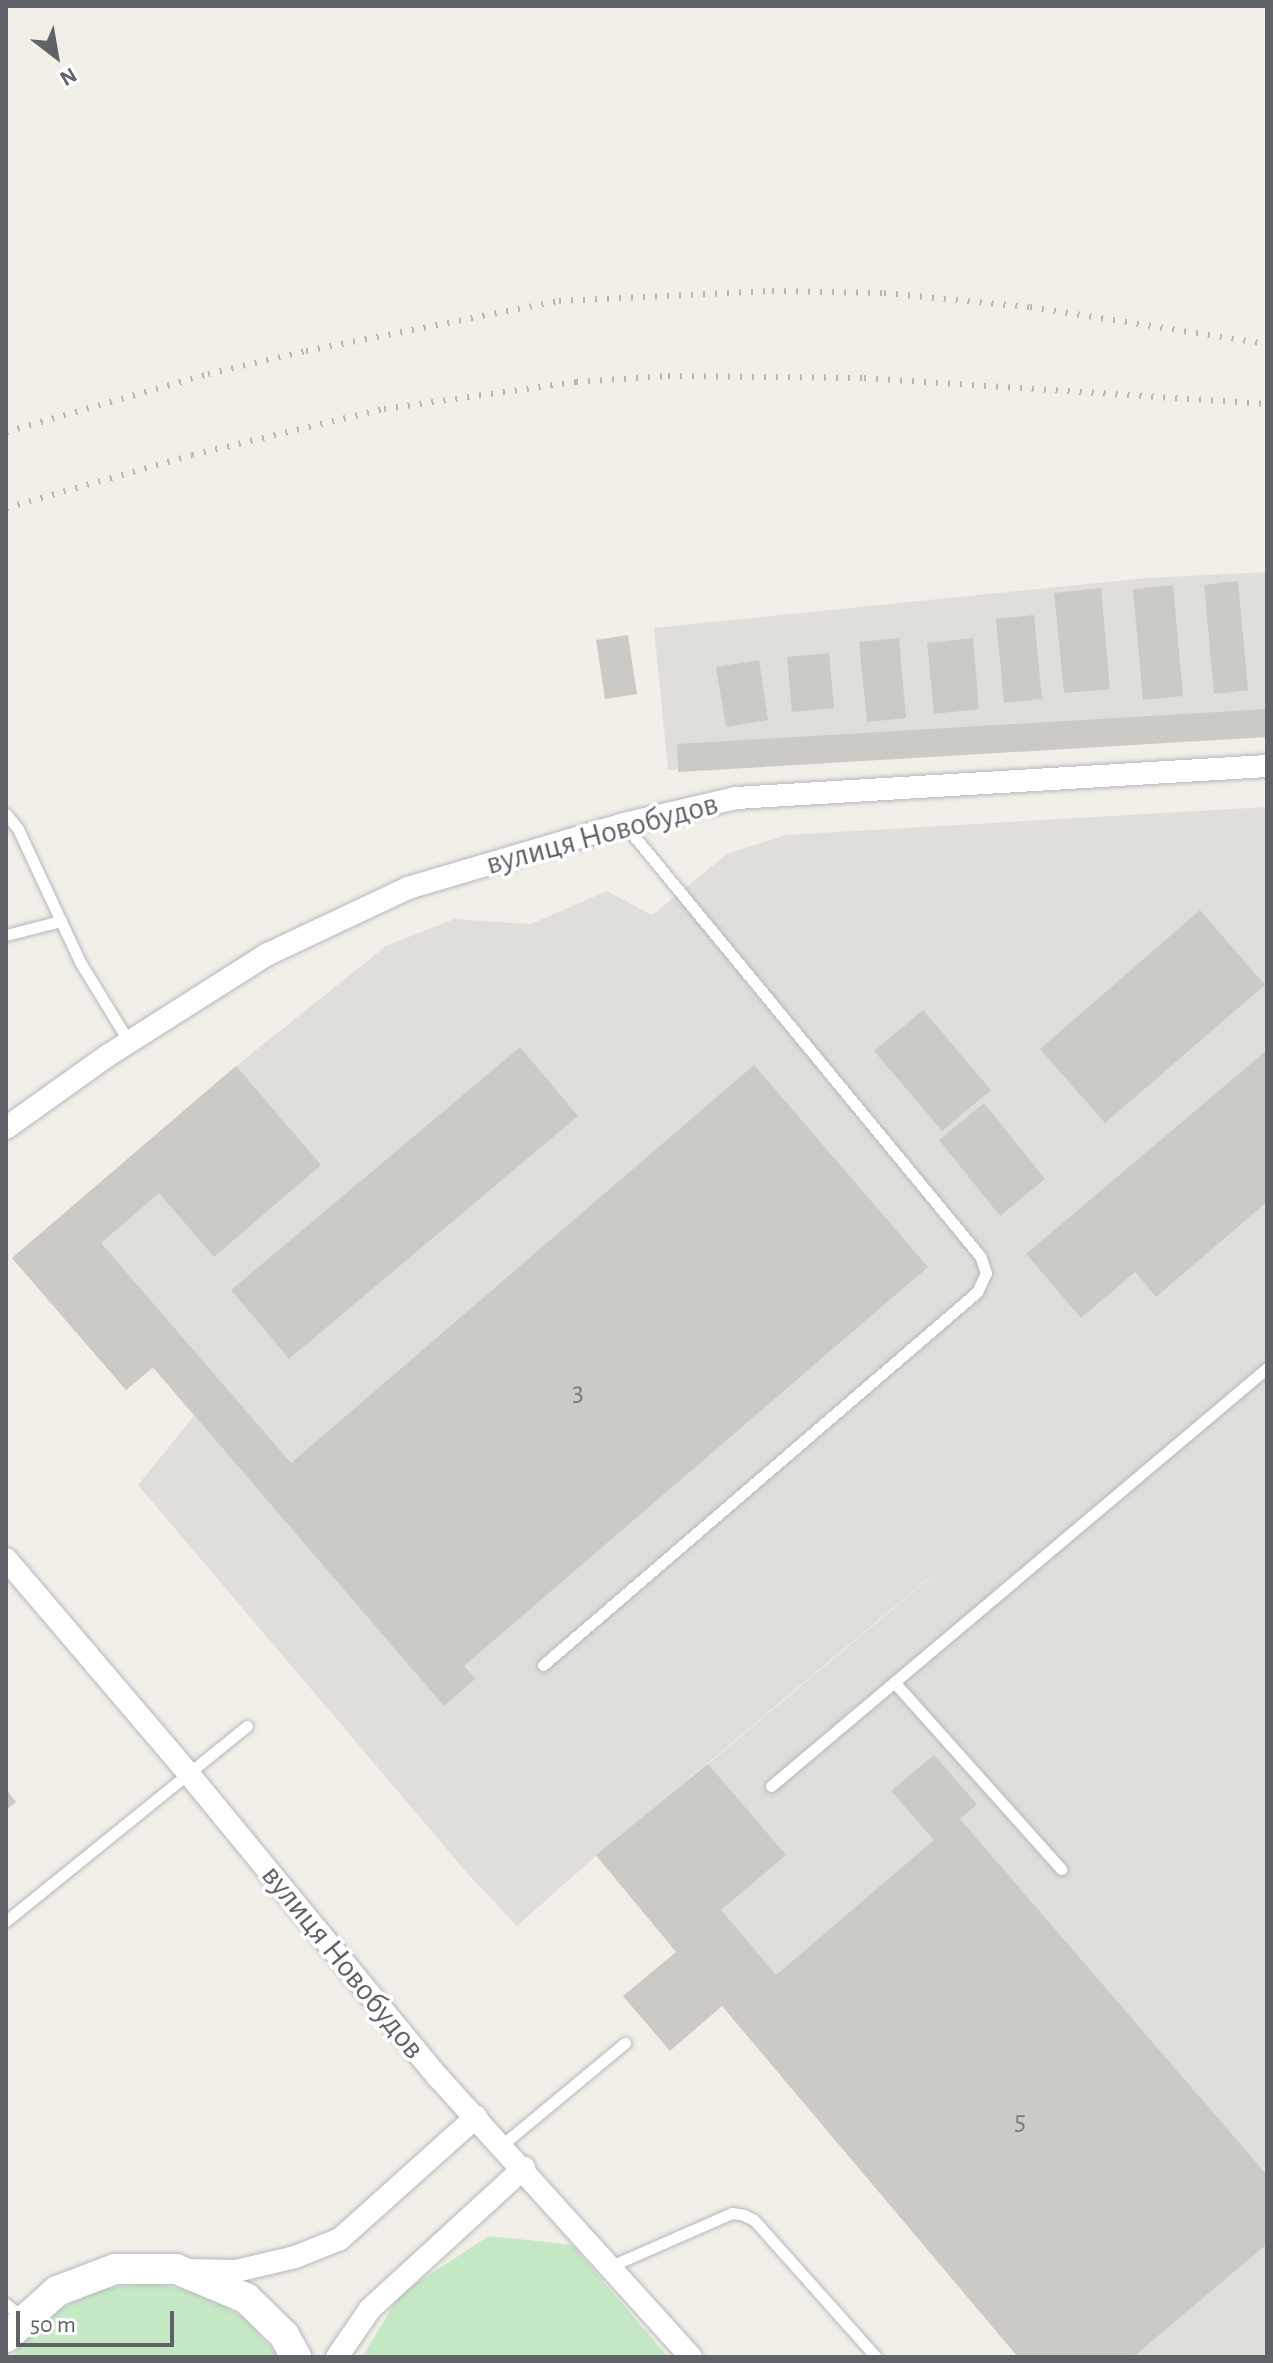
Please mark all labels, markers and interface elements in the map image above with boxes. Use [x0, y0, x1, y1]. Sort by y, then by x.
north arrow [16, 16, 96, 96]
text: N [56, 63, 81, 90]
street label: вулиця Новобудов [482, 785, 722, 883]
house number: 3 [572, 1375, 584, 1409]
street label: вулиця Новобудов [253, 1857, 433, 2067]
house number: 5 [1014, 2104, 1026, 2138]
scale bar [20, 2295, 178, 2345]
text: 50 m [30, 2313, 76, 2337]

